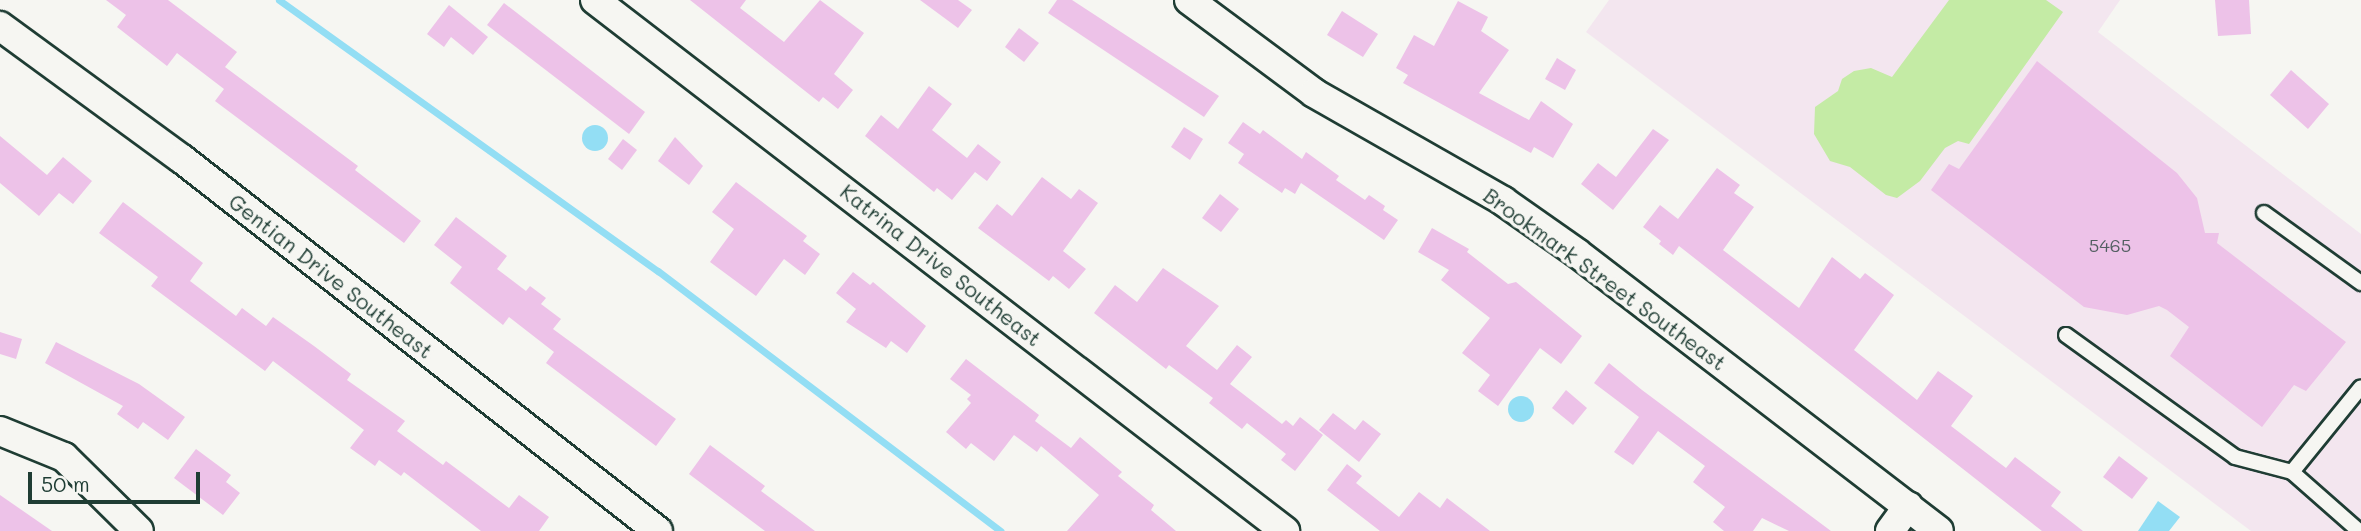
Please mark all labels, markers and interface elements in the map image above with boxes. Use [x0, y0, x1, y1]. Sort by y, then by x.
street label: Katrina Drive Southeast [836, 179, 1046, 351]
street label: Brookmark Street Southeast [1479, 182, 1731, 376]
street label: Gentian Drive Southeast [224, 189, 438, 363]
house number: 5465 [2089, 234, 2131, 256]
scale bar [32, 458, 203, 502]
text: 50 m [41, 470, 90, 497]

